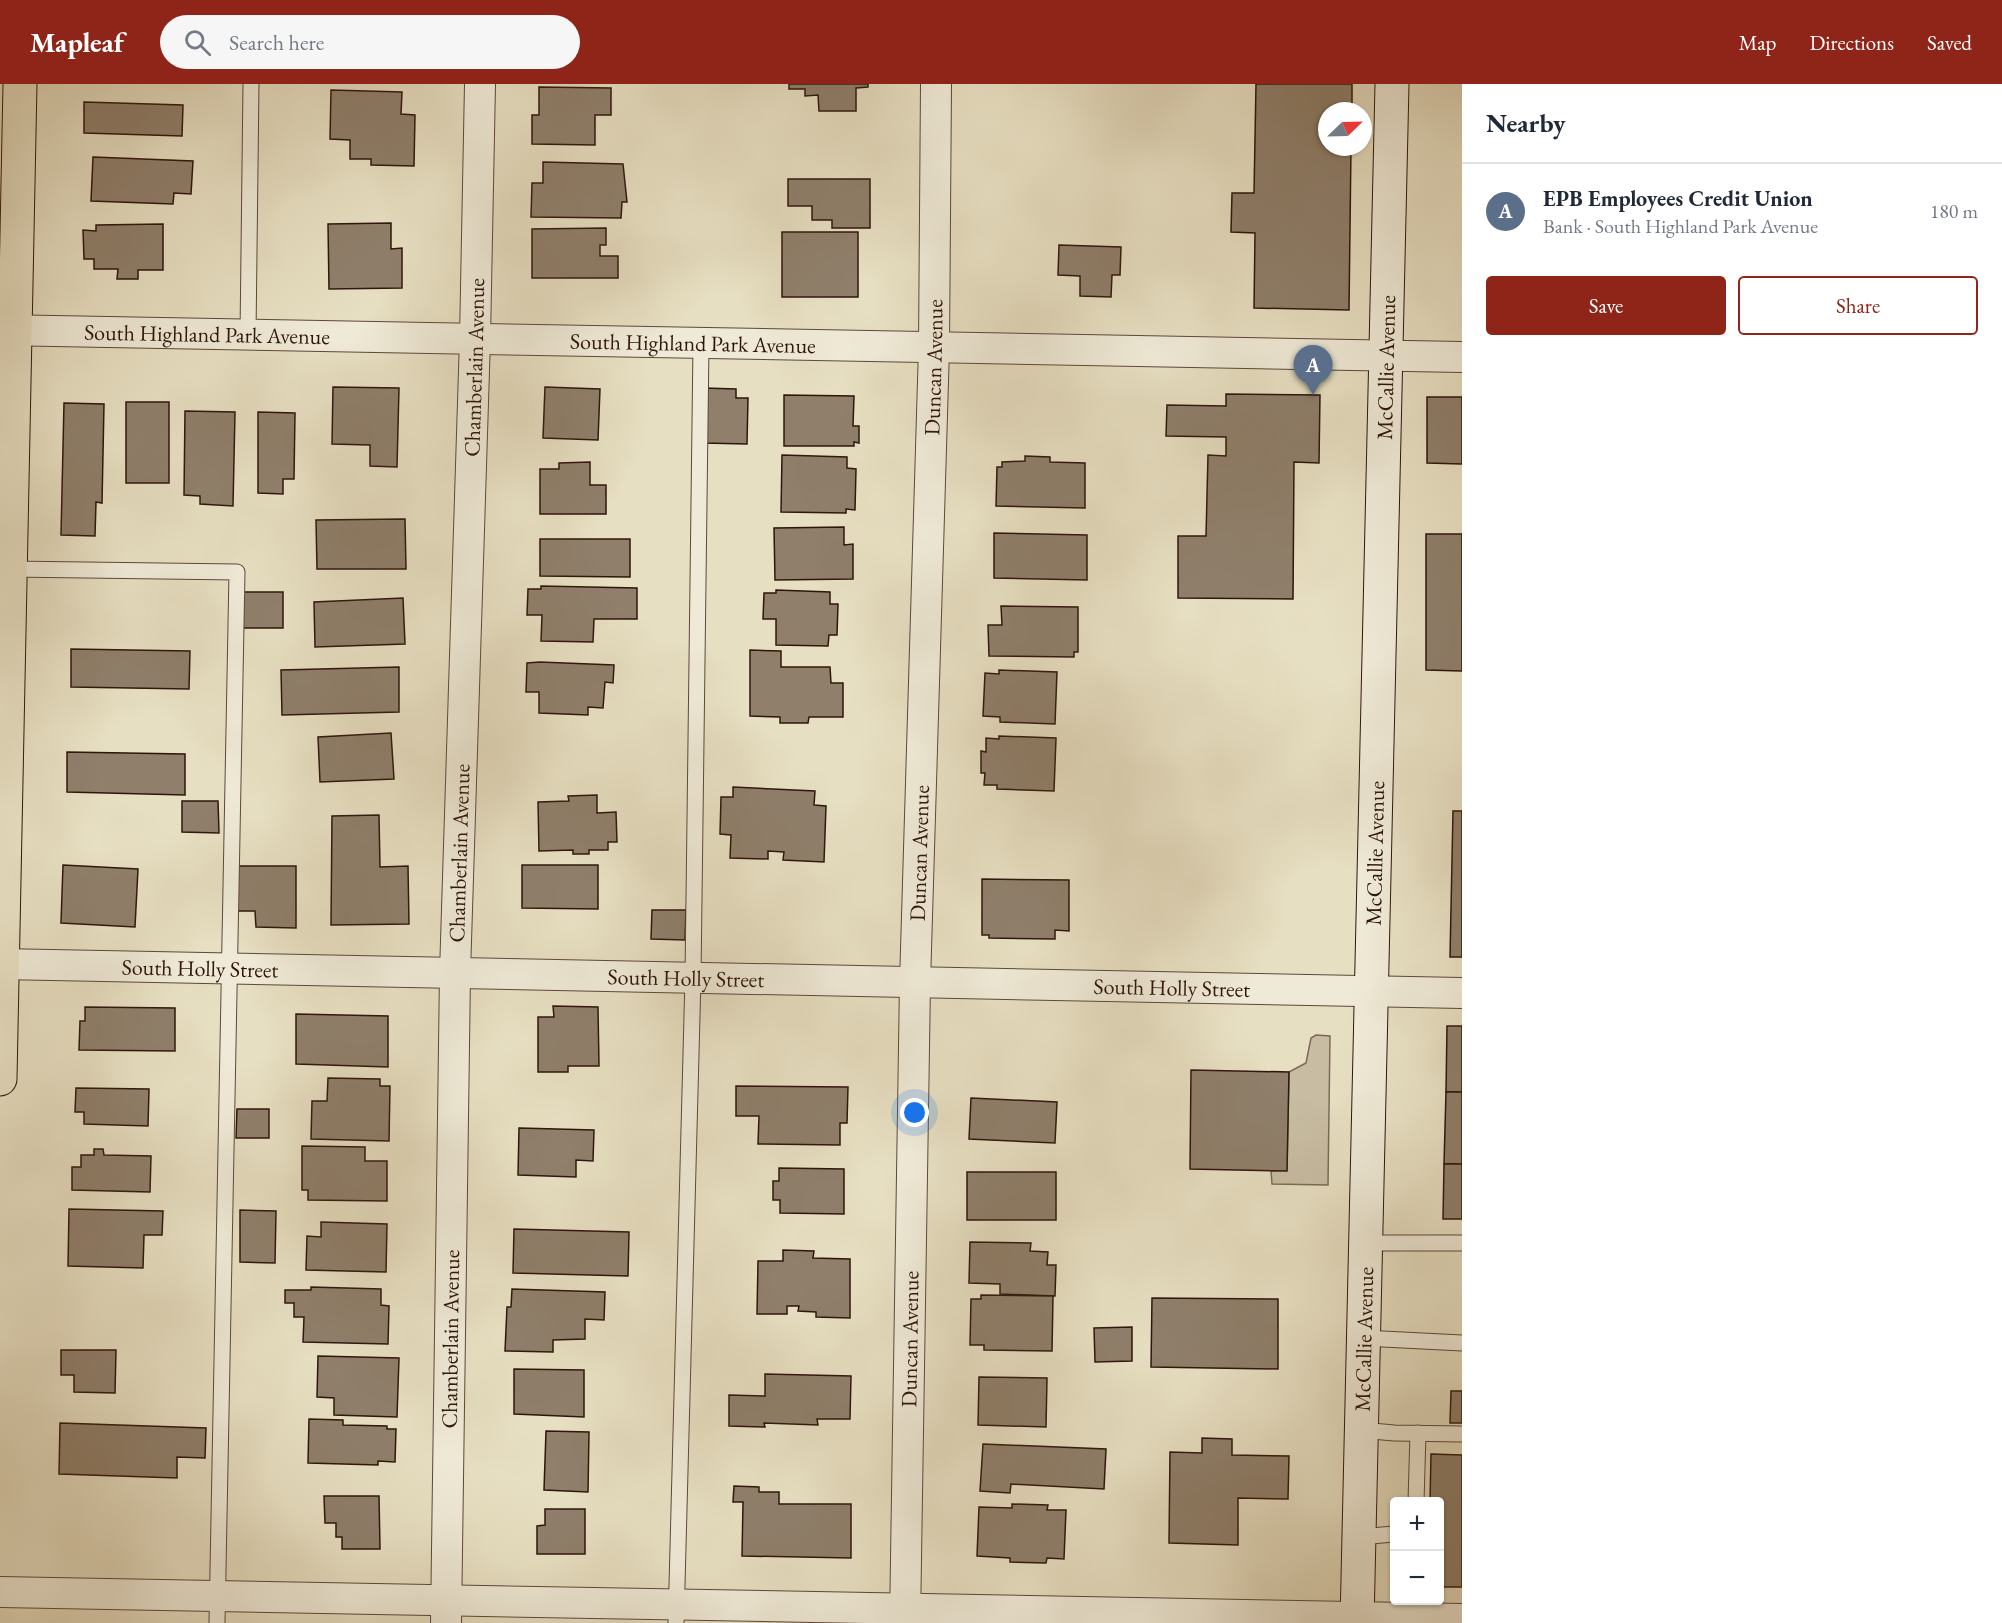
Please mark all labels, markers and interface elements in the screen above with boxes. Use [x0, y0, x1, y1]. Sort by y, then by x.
search box [160, 15, 580, 69]
text: Mapleaf [30, 24, 124, 60]
icon: search [181, 26, 214, 59]
text: Search here [229, 28, 324, 57]
text: Map [1739, 29, 1776, 56]
text: Directions [1809, 29, 1894, 56]
text: Saved [1927, 29, 1972, 56]
north arrow [1318, 102, 1372, 156]
text: Nearby [1486, 106, 1566, 140]
text: EPB Employees Credit Union [1543, 184, 1813, 213]
text: A [1498, 198, 1513, 224]
text: 180 m [1930, 198, 1978, 224]
text: Bank · South Highland Park Avenue [1543, 213, 1818, 239]
button: Save [1486, 276, 1726, 335]
button: Share [1738, 276, 1978, 335]
street label: Chamberlain Avenue [457, 277, 491, 457]
street label: McCallie Avenue [1370, 294, 1402, 440]
street label: Duncan Avenue [917, 299, 949, 436]
street label: South Highland Park Avenue [84, 318, 331, 351]
street label: South Highland Park Avenue [570, 327, 816, 360]
pin: A [1294, 346, 1332, 395]
street label: Chamberlain Avenue [442, 763, 477, 943]
street label: McCallie Avenue [1359, 780, 1391, 926]
street label: Duncan Avenue [903, 784, 936, 922]
street label: South Holly Street [121, 952, 279, 985]
street label: South Holly Street [607, 962, 765, 994]
street label: South Holly Street [1093, 972, 1251, 1004]
your location [900, 1098, 929, 1127]
street label: Chamberlain Avenue [435, 1249, 466, 1429]
street label: McCallie Avenue [1348, 1266, 1380, 1412]
street label: Duncan Avenue [894, 1270, 926, 1407]
map controls [1390, 1497, 1444, 1605]
button: + [1390, 1497, 1444, 1551]
button: − [1390, 1551, 1444, 1605]

